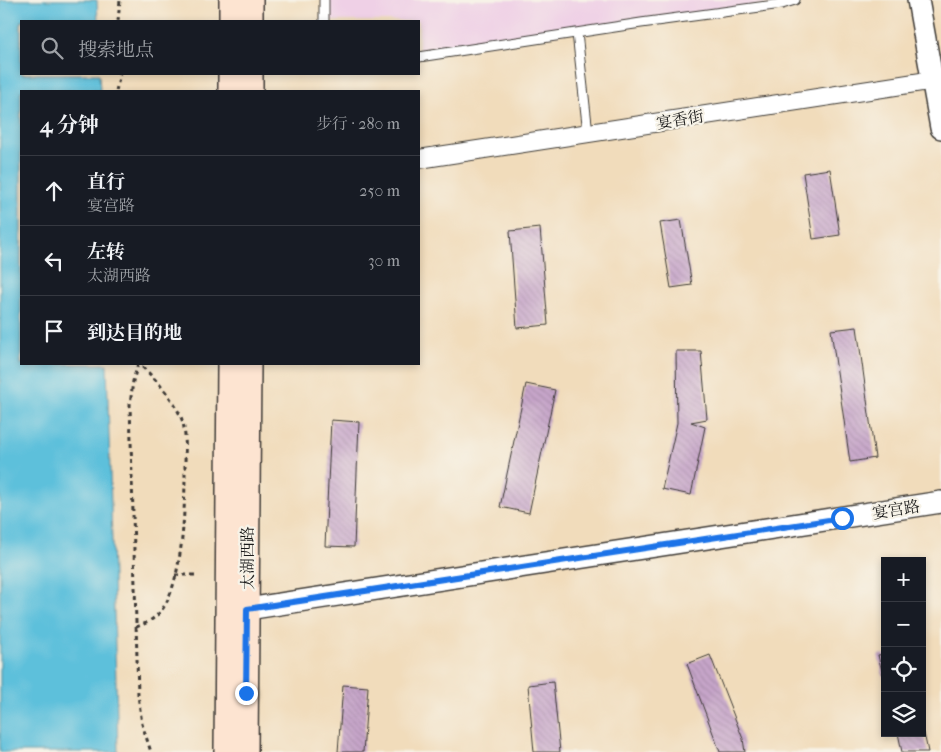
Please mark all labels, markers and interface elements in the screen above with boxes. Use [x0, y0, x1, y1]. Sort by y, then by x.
search box [20, 20, 420, 75]
icon: search [38, 34, 66, 62]
text: 搜索地点 [78, 39, 154, 61]
street label: 宴香街 [655, 106, 705, 133]
text: 4 分钟 [40, 113, 99, 137]
text: 步行 · 280 m [316, 114, 400, 133]
text: 直行 [87, 171, 125, 193]
icon: ahead [40, 177, 68, 205]
text: 250 m [359, 181, 400, 200]
text: 宴宫路 [87, 196, 135, 215]
text: 左转 [87, 241, 125, 263]
icon: left [40, 247, 68, 275]
text: 30 m [368, 251, 400, 270]
text: 太湖西路 [87, 266, 151, 285]
icon: arrive [40, 317, 68, 345]
text: 到达目的地 [87, 322, 182, 344]
street label: 宴宫路 [871, 496, 921, 523]
route start [831, 507, 854, 530]
street label: 太湖西路 [238, 526, 257, 590]
map controls [881, 557, 926, 737]
button: + [881, 557, 926, 602]
button: − [881, 602, 926, 647]
button: locate [881, 647, 926, 692]
route end [235, 682, 258, 705]
button: layers [881, 692, 926, 737]

